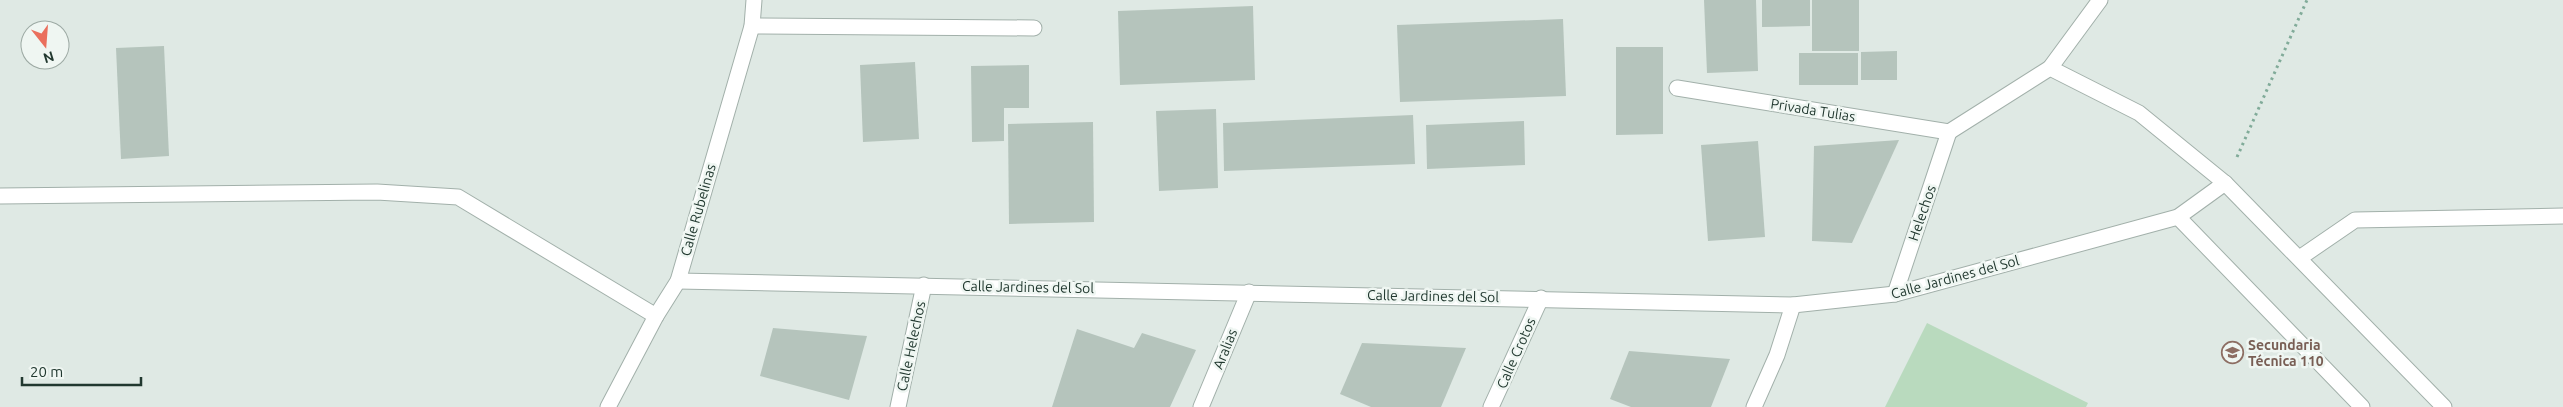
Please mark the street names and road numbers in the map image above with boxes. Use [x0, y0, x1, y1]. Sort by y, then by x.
street label: Privada Tulias [1770, 95, 1856, 125]
street label: Calle Rubelinas [677, 162, 719, 258]
street label: Helechos [1905, 183, 1939, 243]
street label: Calle Jardines del Sol [1889, 252, 2021, 302]
street label: Calle Jardines del Sol [962, 278, 1094, 296]
street label: Calle Jardines del Sol [1367, 287, 1499, 305]
street label: Calle Helechos [894, 299, 928, 393]
street label: Calle Crotos [1493, 315, 1539, 391]
street label: Aralias [1210, 327, 1240, 371]

